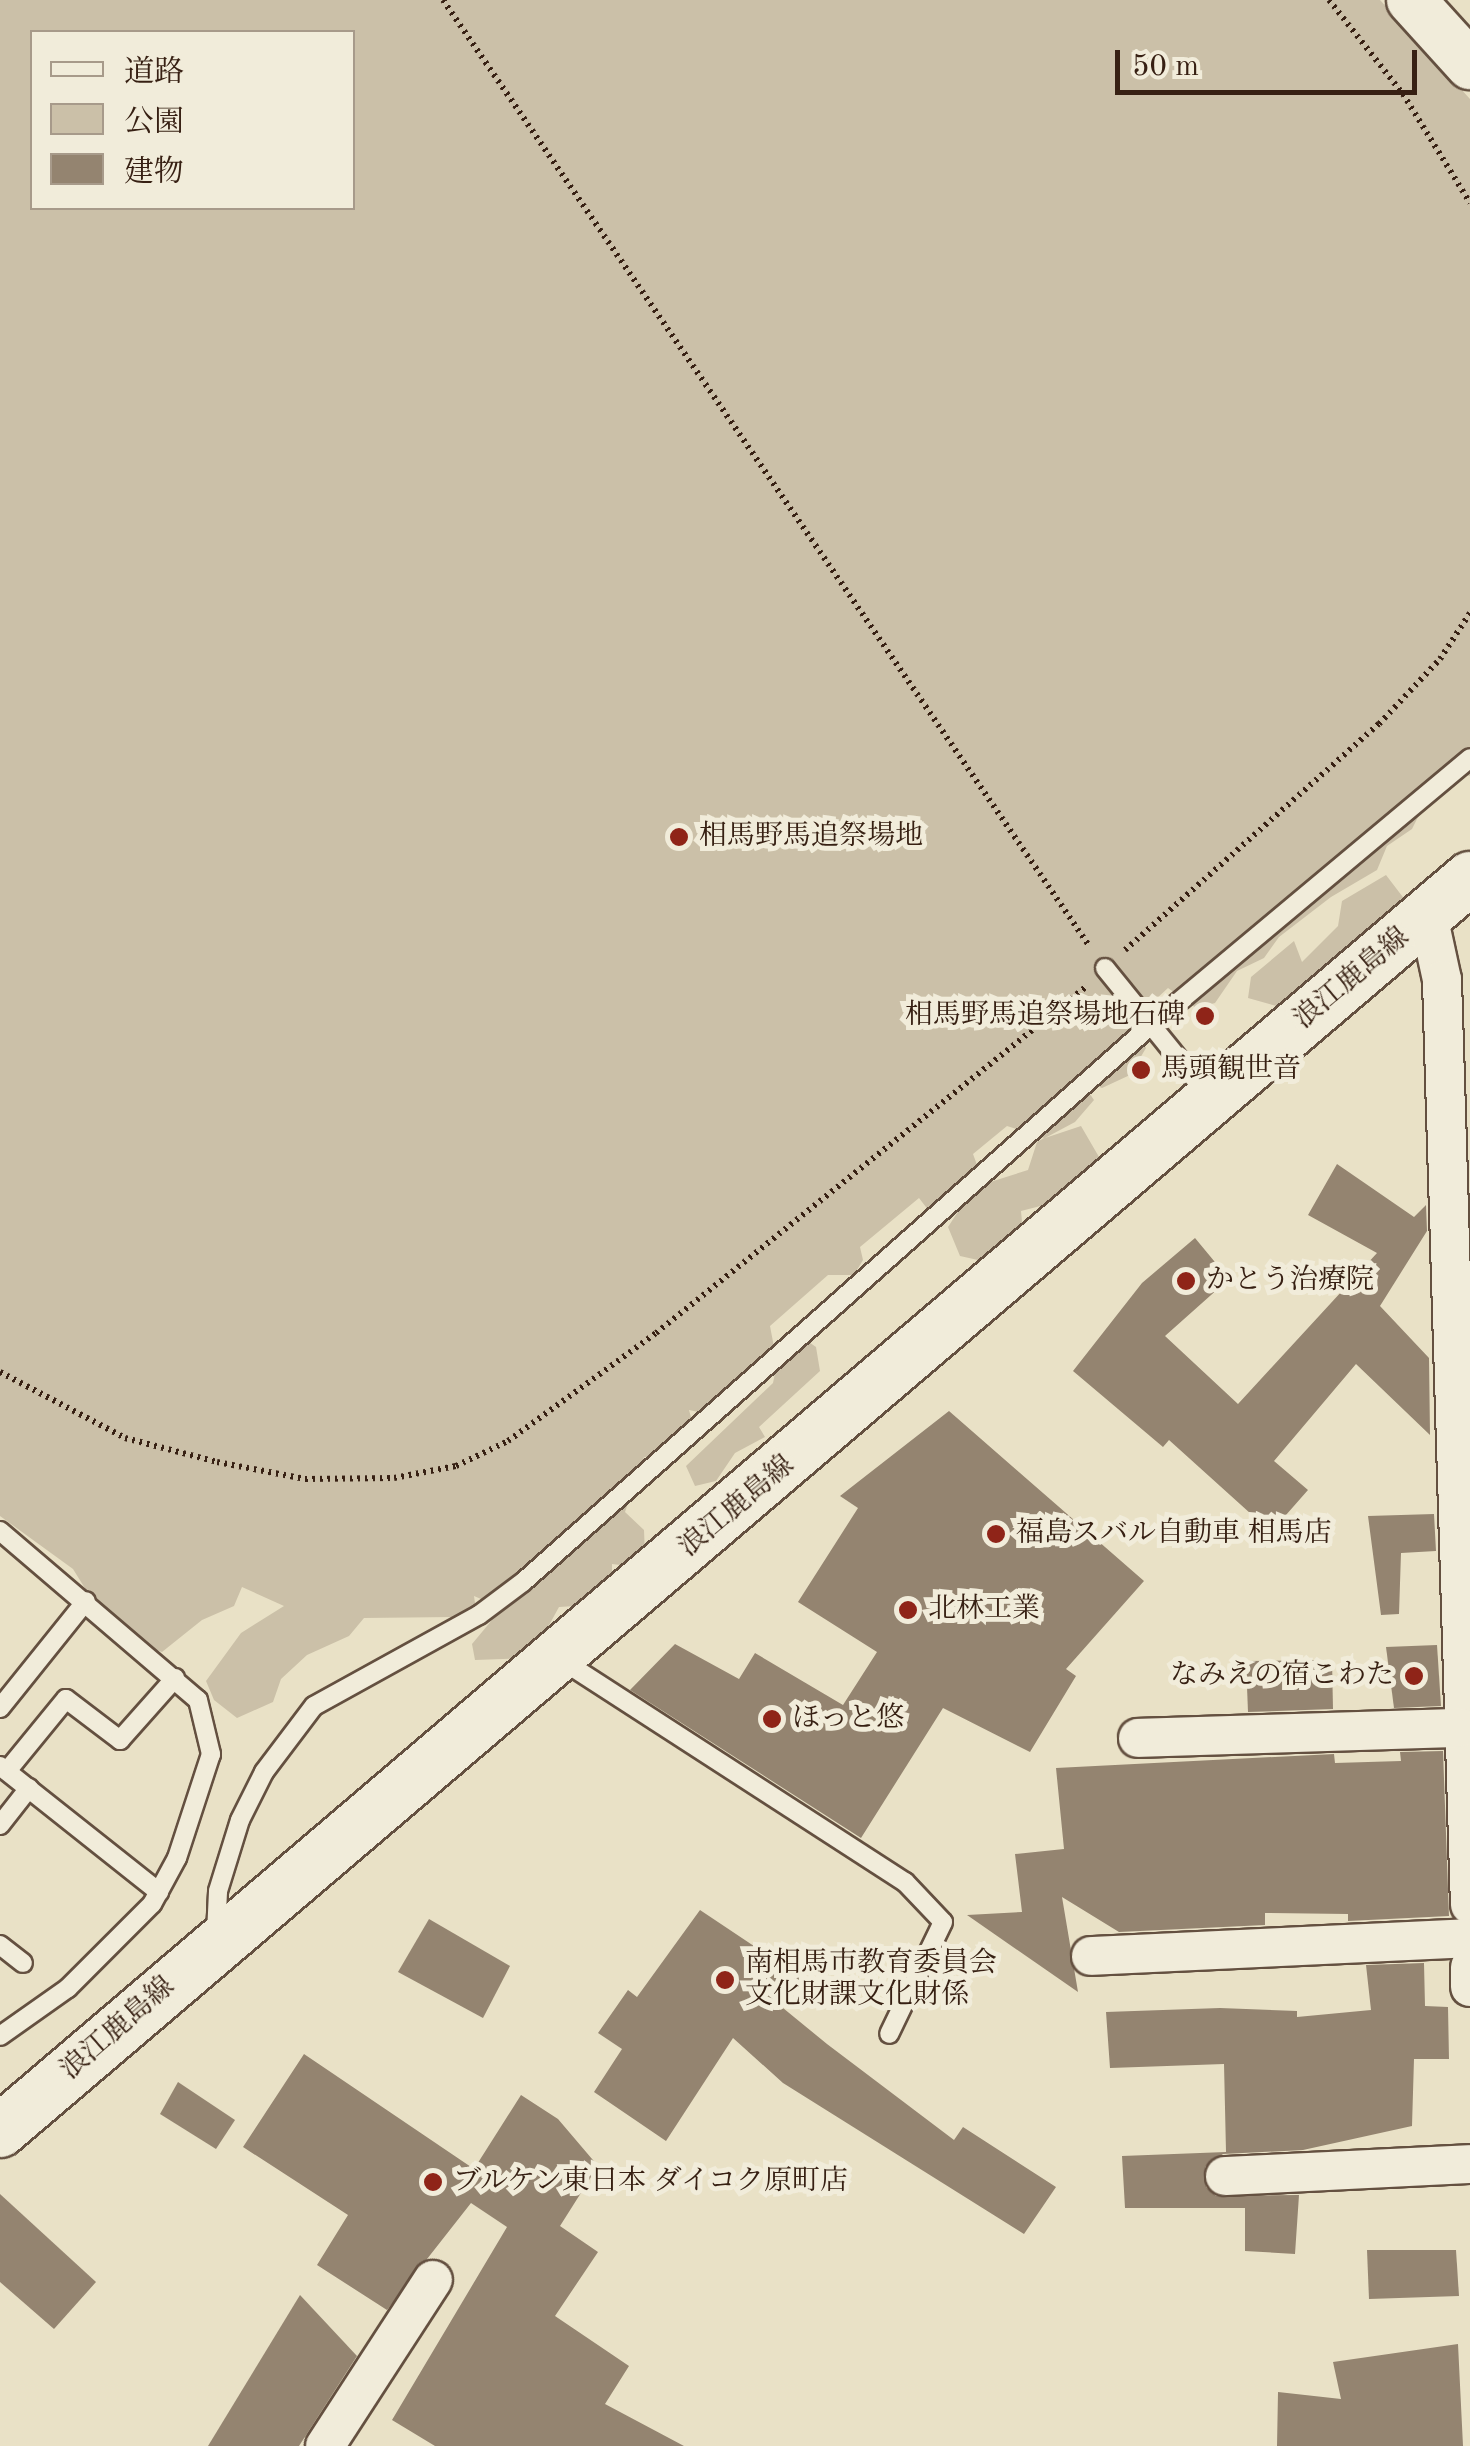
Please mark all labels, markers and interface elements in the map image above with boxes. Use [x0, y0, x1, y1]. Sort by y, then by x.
legend [30, 30, 355, 210]
scale bar [1120, 30, 1422, 92]
text: 50 m [1132, 52, 1199, 82]
text: 道路 [124, 58, 184, 88]
text: 公園 [124, 108, 184, 138]
text: 建物 [124, 158, 184, 188]
place label: 相馬野馬追祭場地 [699, 820, 923, 854]
marker: 相馬野馬追祭場地 [668, 826, 690, 848]
street label: 浪江鹿島線 [1288, 921, 1416, 1037]
place label: 相馬野馬追祭場地石碑 [905, 999, 1185, 1033]
marker: 相馬野馬追祭場地石碑 [1194, 1005, 1216, 1027]
place label: 馬頭観世音 [1161, 1053, 1301, 1087]
marker: 馬頭観世音 [1130, 1059, 1152, 1081]
place label: かとう治療院 [1206, 1264, 1374, 1298]
marker: かとう治療院 [1175, 1270, 1197, 1292]
street label: 浪江鹿島線 [673, 1449, 801, 1565]
place label: 福島スバル自動車 相馬店 [1016, 1517, 1332, 1551]
marker: 福島スバル自動車 相馬店 [985, 1523, 1007, 1545]
place label: 北林工業 [928, 1593, 1040, 1627]
marker: 北林工業 [897, 1599, 919, 1621]
place label: なみえの宿こわた [1170, 1659, 1394, 1693]
marker: なみえの宿こわた [1403, 1665, 1425, 1687]
place label: ほっと悠 [792, 1702, 904, 1736]
marker: ほっと悠 [761, 1708, 783, 1730]
place label: 南相馬市教育委員会 文化財課文化財係 [745, 1947, 997, 2013]
marker: 南相馬市教育委員会 文化財課文化財係 [714, 1969, 736, 1991]
street label: 浪江鹿島線 [54, 1970, 182, 2088]
place label: ブルケン東日本 ダイコク原町店 [453, 2165, 853, 2199]
marker: ブルケン東日本 ダイコク原町店 [422, 2171, 444, 2193]

